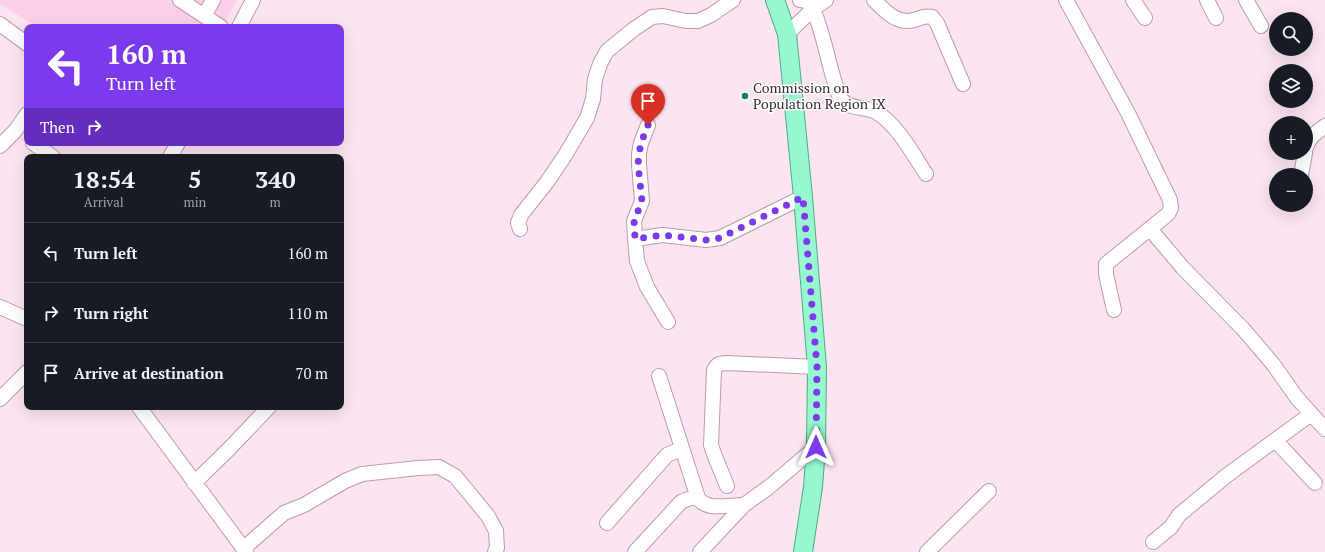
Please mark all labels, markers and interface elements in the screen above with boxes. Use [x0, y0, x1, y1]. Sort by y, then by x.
map controls [1269, 12, 1313, 212]
button: search [1269, 12, 1313, 56]
text: 160 m [106, 35, 187, 72]
icon: left [40, 40, 92, 92]
button: layers [1269, 64, 1313, 108]
text: Turn left [106, 71, 176, 95]
place label: Commission on Population Region IX [753, 78, 886, 113]
pin [631, 84, 665, 125]
icon: arrive [637, 90, 659, 112]
marker: Commission on Population Region IX [740, 91, 750, 101]
icon: right [83, 116, 105, 138]
button: + [1269, 116, 1313, 160]
text: Then [40, 117, 75, 137]
text: 18:54 [72, 163, 135, 195]
text: 5 [188, 163, 202, 195]
text: 340 [255, 163, 295, 195]
button: − [1269, 168, 1313, 212]
text: Arrival [84, 193, 124, 211]
text: min [183, 193, 206, 211]
text: m [270, 193, 281, 211]
icon: left [40, 242, 62, 264]
text: Turn left [74, 243, 138, 263]
text: 160 m [287, 243, 328, 263]
icon: right [40, 302, 62, 324]
text: Turn right [74, 303, 149, 323]
text: 110 m [287, 303, 328, 323]
icon: arrive [40, 362, 62, 384]
text: Arrive at destination [74, 363, 224, 383]
text: 70 m [295, 363, 328, 383]
position arrow [795, 426, 837, 468]

